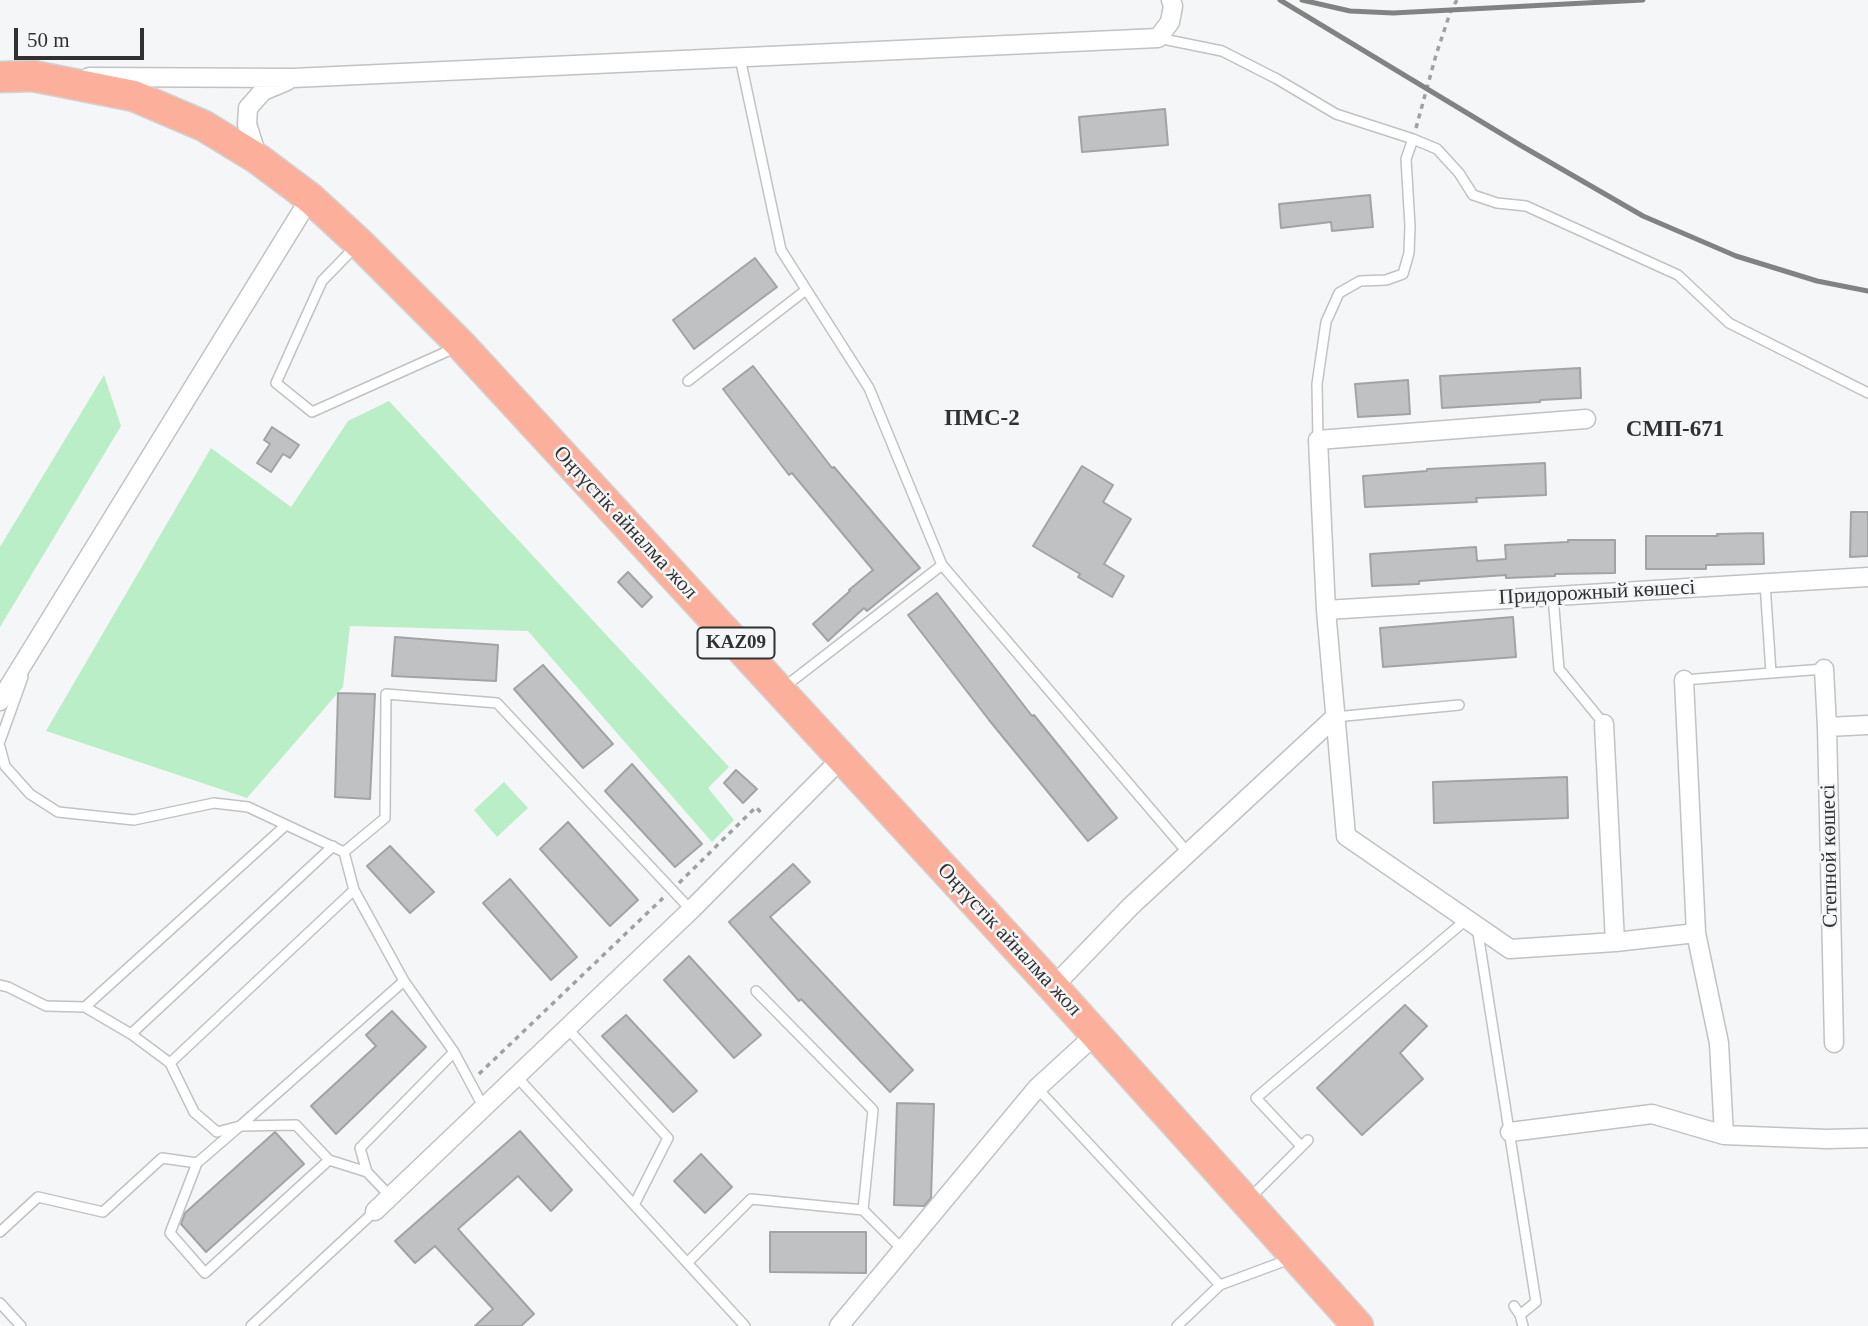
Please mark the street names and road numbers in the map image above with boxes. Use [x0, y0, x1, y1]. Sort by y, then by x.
street label: Оңтүстік айналма жол [548, 441, 702, 605]
street label: Придорожный көшесі [1498, 575, 1696, 611]
road number: KAZ09 [698, 628, 774, 658]
street label: Степной көшесі [1816, 784, 1844, 928]
street label: Оңтүстік айналма жол [932, 858, 1086, 1022]

